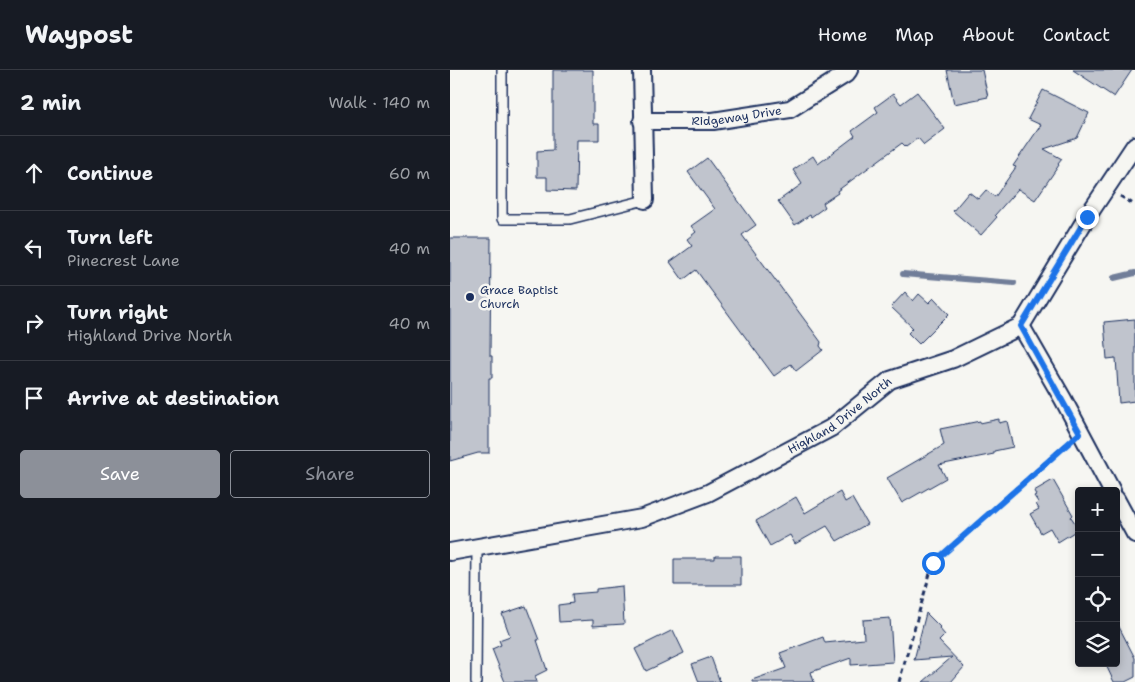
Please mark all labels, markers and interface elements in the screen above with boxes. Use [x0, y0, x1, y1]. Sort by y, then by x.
text: Waypost [25, 19, 133, 51]
text: Home [818, 23, 867, 47]
text: Map [895, 23, 934, 47]
text: About [962, 23, 1015, 47]
text: Contact [1043, 23, 1110, 47]
text: 2 min [20, 89, 81, 117]
text: Walk · 140 m [328, 92, 430, 113]
street label: Ridgeway Drive [692, 102, 783, 129]
icon: ahead [20, 159, 48, 187]
text: Continue [67, 161, 153, 186]
text: 60 m [389, 163, 430, 184]
route end [1076, 206, 1099, 229]
text: Turn left [67, 225, 153, 250]
icon: left [20, 234, 48, 262]
text: 40 m [388, 238, 430, 259]
text: Pinecrest Lane [67, 250, 180, 271]
place label: Grace Baptist Church [480, 282, 558, 312]
marker: Grace Baptist Church [464, 291, 476, 303]
text: Turn right [67, 300, 168, 325]
icon: right [20, 309, 48, 337]
text: 40 m [388, 313, 430, 334]
text: Highland Drive North [67, 325, 233, 346]
street label: Highland Drive North [785, 374, 895, 457]
icon: arrive [20, 384, 48, 412]
text: Arrive at destination [67, 386, 279, 411]
button: Save [20, 450, 220, 498]
button: Share [230, 450, 430, 498]
map controls [1075, 487, 1120, 667]
button: + [1075, 487, 1120, 532]
button: − [1075, 532, 1120, 577]
route start [922, 552, 945, 575]
button: locate [1075, 577, 1120, 622]
button: layers [1075, 622, 1120, 667]

